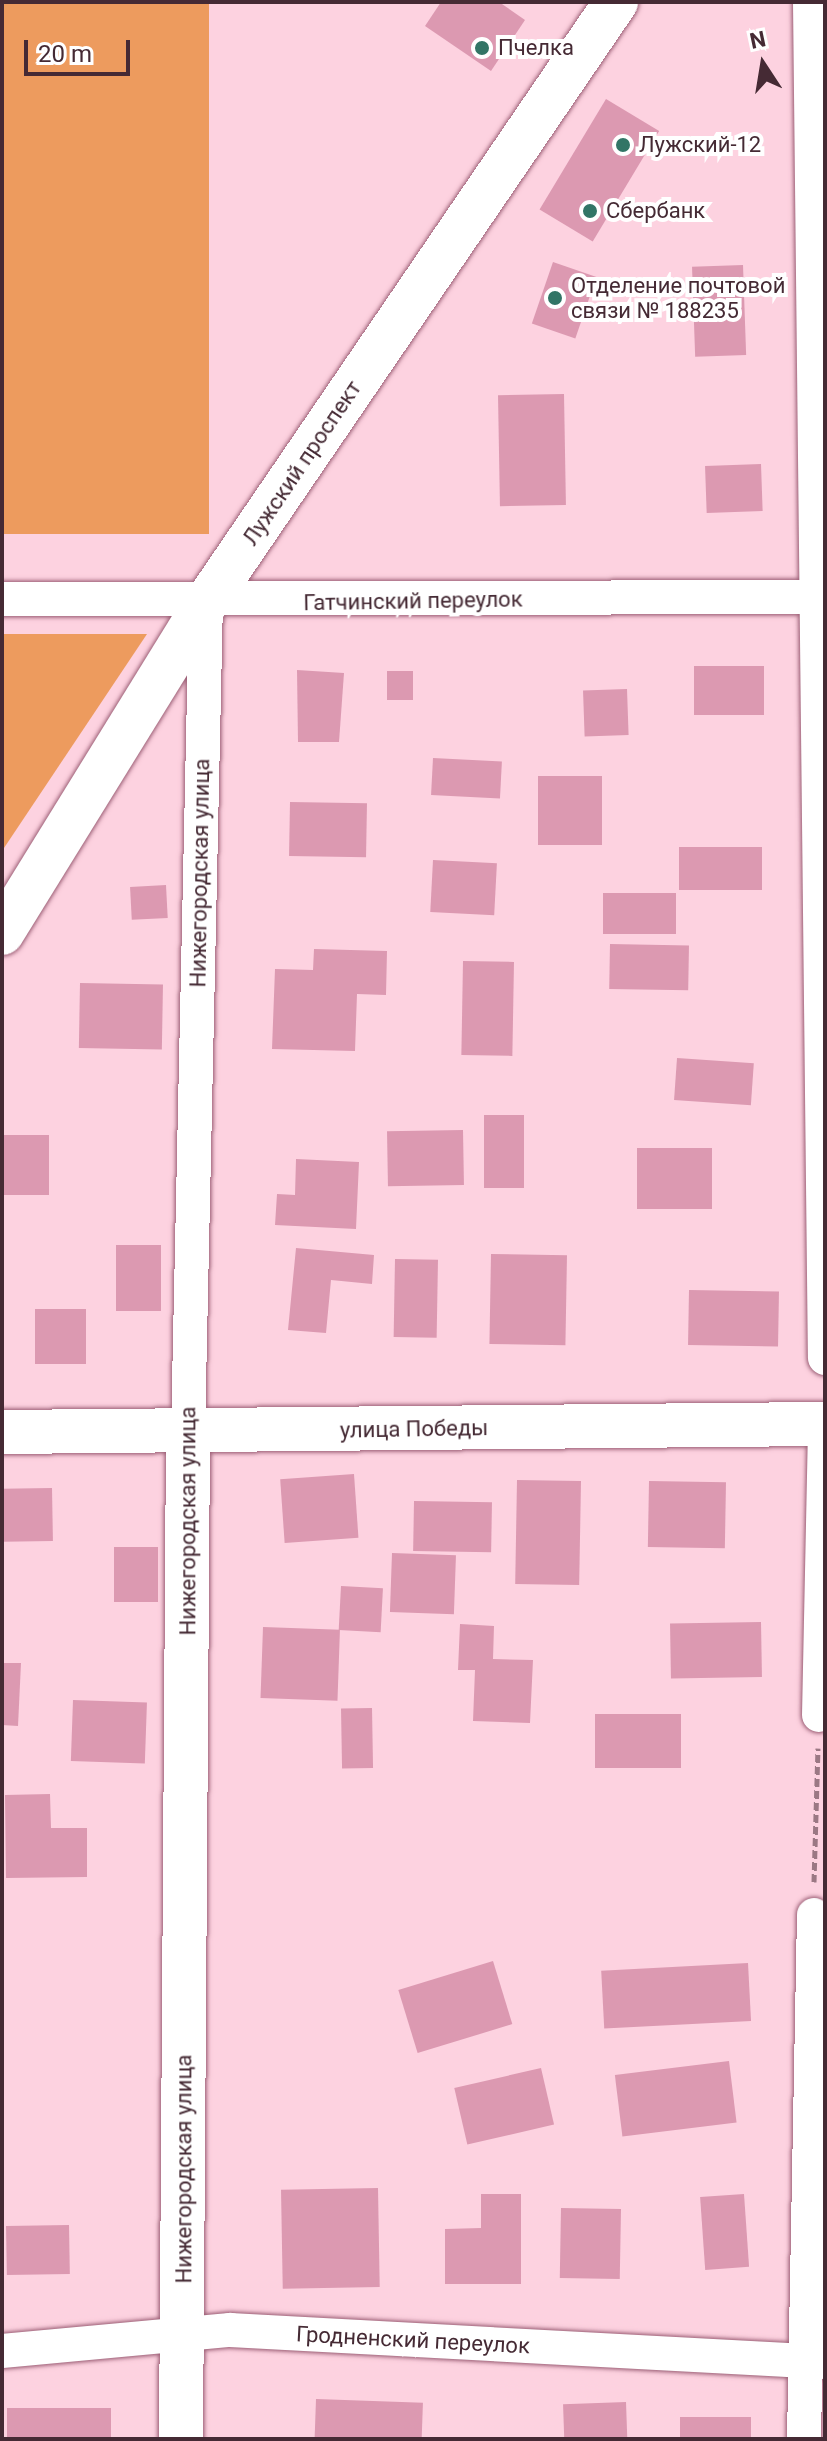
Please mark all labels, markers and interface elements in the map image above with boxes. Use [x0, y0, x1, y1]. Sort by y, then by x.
scale bar [28, 24, 134, 74]
north arrow [723, 24, 803, 104]
text: N [748, 26, 768, 54]
place label: Пчелка [498, 35, 574, 61]
marker: Пчелка [473, 39, 491, 57]
text: 20 m [38, 40, 92, 68]
place label: Лужский-12 [639, 132, 761, 158]
marker: Лужский-12 [614, 136, 632, 154]
place label: Сбербанк [606, 198, 705, 224]
marker: Сбербанк [581, 202, 599, 220]
place label: Отделение почтовой связи № 188235 [571, 272, 785, 324]
marker: Отделение почтовой связи № 188235 [546, 289, 564, 307]
street label: Лужский проспект [237, 376, 367, 550]
street label: Гатчинский переулок [303, 586, 523, 616]
street label: Нижегородская улица [185, 758, 215, 988]
street label: Нижегородская улица [175, 1407, 201, 1635]
street label: улица Победы [340, 1415, 488, 1443]
street label: Нижегородская улица [171, 2055, 197, 2283]
street label: Гродненский переулок [295, 2321, 531, 2359]

